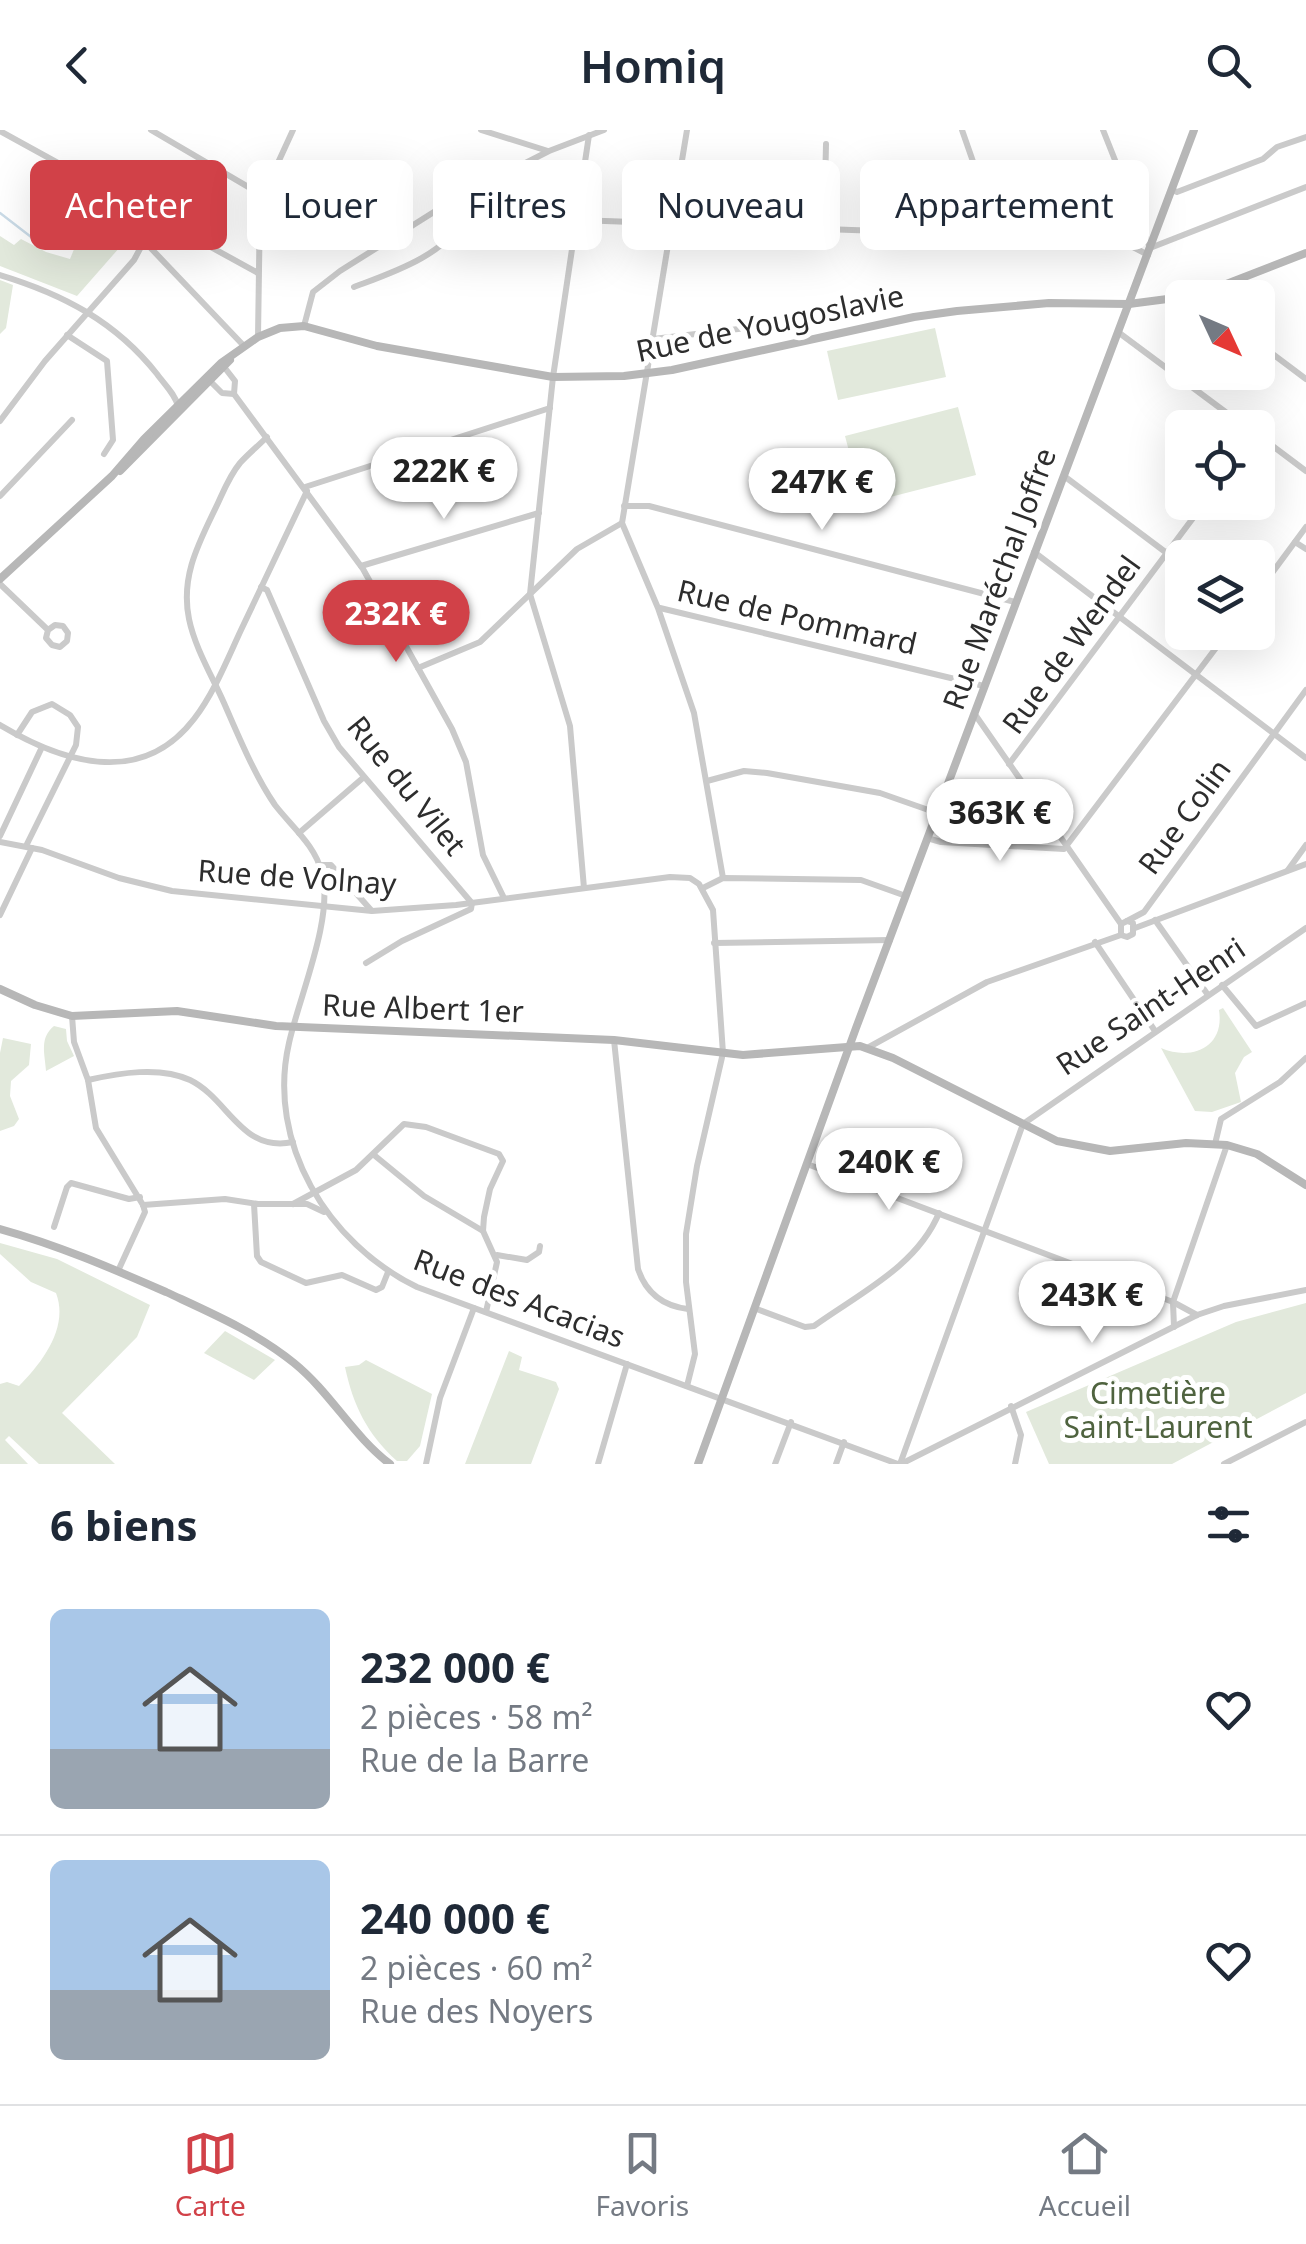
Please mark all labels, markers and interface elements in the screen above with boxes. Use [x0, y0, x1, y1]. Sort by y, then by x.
text: Homiq [580, 35, 726, 96]
icon: back [50, 38, 105, 93]
icon: search [1201, 38, 1256, 93]
chip: Acheter [30, 160, 227, 250]
chip: Louer [247, 160, 413, 250]
chip: Filtres [433, 160, 602, 250]
chip: Nouveau [622, 160, 840, 250]
chip: Appartement [860, 160, 1149, 250]
street label: Rue de Yougoslavie [632, 274, 907, 371]
north arrow [1165, 280, 1275, 390]
map controls [1165, 280, 1275, 650]
button: locate [1165, 410, 1275, 520]
pin: 222K € [363, 437, 525, 522]
street label: Rue Maréchal Joffre [932, 442, 1065, 715]
text: 222K € [393, 448, 495, 491]
pin: 247K € [741, 448, 903, 533]
text: 247K € [771, 459, 873, 502]
button: layers [1165, 540, 1275, 650]
street label: Rue de Wendel [992, 547, 1149, 742]
street label: Rue de Pommard [674, 569, 921, 664]
pin: 232K € [315, 580, 477, 665]
text: 232K € [345, 591, 447, 634]
street label: Rue du Vilet [338, 707, 476, 863]
street label: Rue Colin [1128, 750, 1239, 882]
pin: 363K € [919, 779, 1081, 864]
text: 363K € [949, 790, 1051, 833]
street label: Rue de Volnay [196, 849, 399, 904]
street label: Rue Saint-Henri [1048, 927, 1253, 1084]
street label: Rue Albert 1er [322, 983, 525, 1032]
pin: 240K € [808, 1128, 970, 1213]
text: 240K € [838, 1139, 940, 1182]
street label: Rue des Acacias [408, 1238, 631, 1357]
pin: 243K € [1011, 1261, 1173, 1346]
text: 243K € [1041, 1272, 1143, 1315]
park label: Cimetière Saint-Laurent [1063, 1372, 1253, 1447]
text: 6 biens [50, 1496, 198, 1553]
icon: filters [1201, 1497, 1256, 1552]
text: 232 000 € [360, 1638, 550, 1695]
icon: home [130, 1649, 250, 1769]
icon: heart [1201, 1682, 1256, 1737]
text: 2 pièces · 58 m² [360, 1695, 593, 1738]
text: Rue de la Barre [360, 1738, 589, 1781]
text: 240 000 € [360, 1889, 550, 1946]
icon: home [130, 1900, 250, 2020]
icon: heart [1201, 1933, 1256, 1988]
text: 2 pièces · 60 m² [360, 1946, 593, 1989]
text: Rue des Noyers [360, 1989, 593, 2032]
tab: Carte [175, 2126, 246, 2224]
tab: Favoris [595, 2126, 689, 2224]
tab: Accueil [1039, 2126, 1131, 2224]

